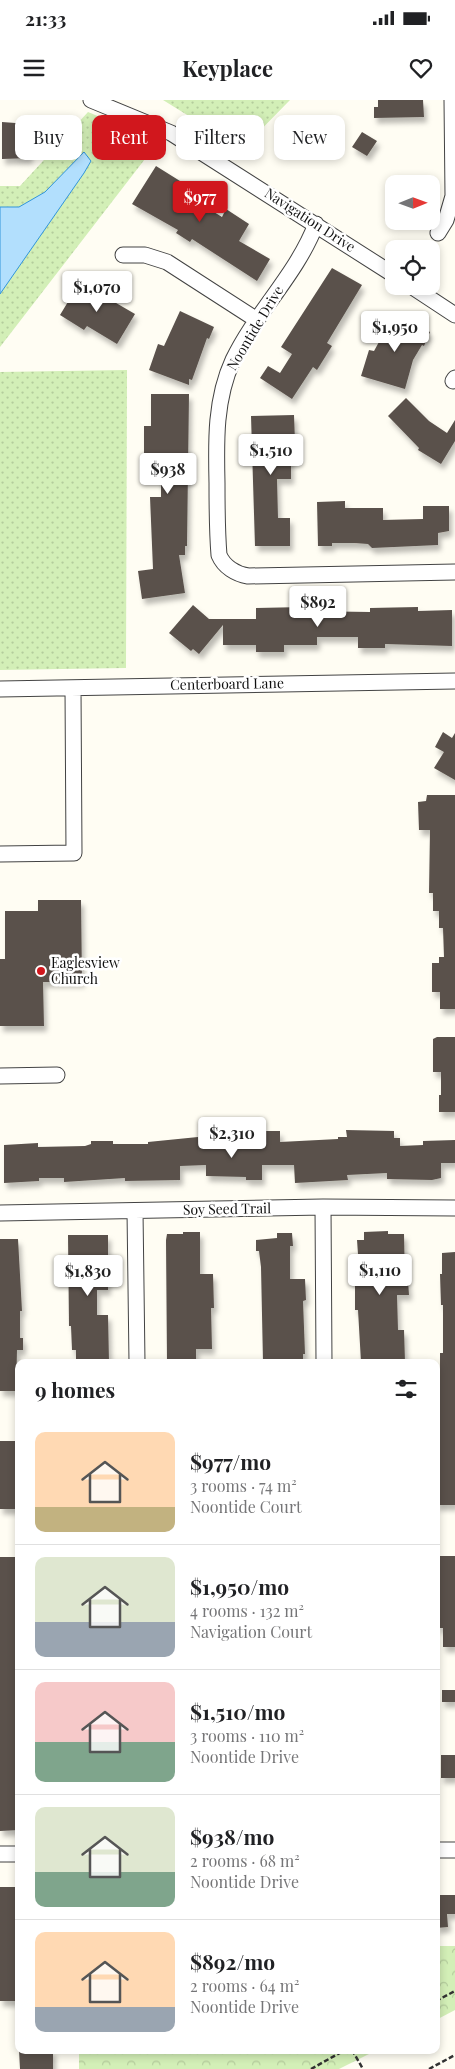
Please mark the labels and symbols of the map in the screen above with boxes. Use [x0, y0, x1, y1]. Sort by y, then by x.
north arrow [385, 175, 440, 230]
pin: $977 [170, 180, 230, 223]
street label: Navigation Drive [261, 183, 359, 256]
pin: $1,070 [56, 270, 138, 313]
street label: Noontide Drive [222, 282, 287, 374]
pin: $1,950 [354, 310, 436, 353]
pin: $1,510 [230, 434, 312, 476]
pin: $938 [138, 452, 198, 495]
pin: $892 [288, 586, 348, 628]
street label: Centerboard Lane [170, 673, 284, 694]
place label: Eaglesview Church [51, 953, 120, 988]
marker: Eaglesview Church [35, 965, 47, 977]
pin: $2,310 [191, 1116, 273, 1159]
street label: Soy Seed Trail [183, 1198, 271, 1219]
pin: $1,830 [47, 1254, 129, 1297]
pin: $1,110 [339, 1254, 421, 1296]

